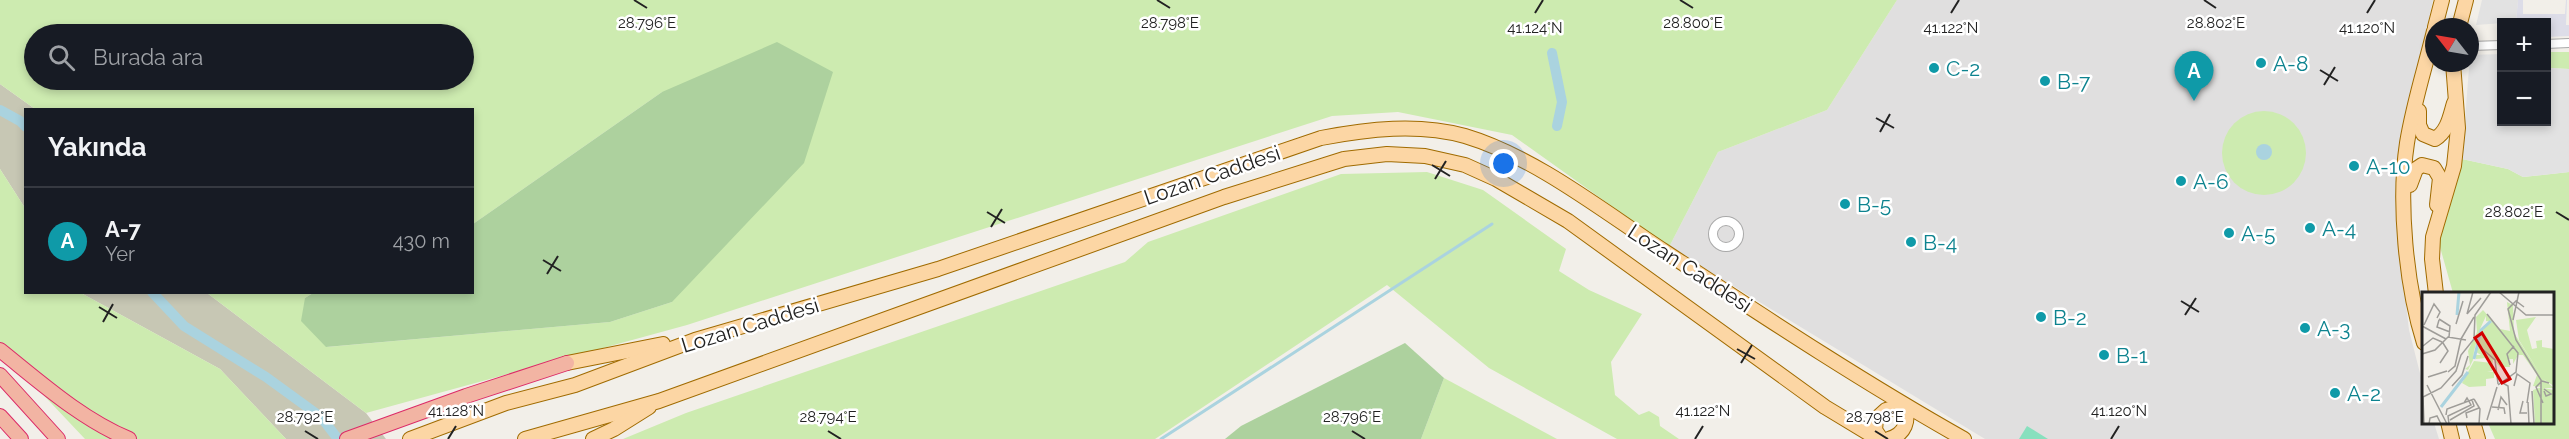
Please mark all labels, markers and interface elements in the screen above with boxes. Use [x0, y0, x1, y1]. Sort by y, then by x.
text: 28.796°E [618, 14, 676, 32]
text: 28.798°E [1141, 14, 1199, 32]
text: 28.800°E [1663, 14, 1723, 32]
text: 28.802°E [2187, 14, 2245, 32]
north arrow [2425, 18, 2479, 72]
map controls [2497, 18, 2551, 126]
button: + [2497, 18, 2551, 72]
text: 41.124°N [1507, 19, 1563, 37]
text: 41.122°N [1924, 19, 1978, 37]
text: 41.120°N [2339, 19, 2395, 37]
search box [24, 24, 474, 90]
icon: search [45, 41, 78, 74]
text: Burada ara [93, 44, 203, 70]
pin: A [2174, 51, 2214, 101]
place label: A-8 [2273, 51, 2308, 76]
place label: C-2 [1946, 56, 1980, 81]
marker: A-8 [2254, 56, 2268, 70]
marker: C-2 [1927, 61, 1941, 75]
place label: B-7 [2057, 69, 2091, 94]
button: − [2497, 72, 2551, 126]
marker: B-7 [2038, 74, 2052, 88]
text: Yakında [48, 132, 146, 162]
street label: Lozan Caddesi [1140, 140, 1284, 210]
your location [1489, 149, 1518, 178]
place label: A-10 [2366, 154, 2411, 179]
marker: A-10 [2347, 159, 2361, 173]
place label: A-6 [2193, 169, 2229, 194]
marker: A-6 [2174, 174, 2188, 188]
place label: B-5 [1857, 192, 1891, 217]
marker: B-5 [1838, 197, 1852, 211]
text: 28.802°E [2485, 203, 2543, 221]
text: A-7 [105, 216, 141, 242]
place label: A-4 [2322, 216, 2356, 241]
street label: Lozan Caddesi [1623, 219, 1757, 317]
place label: A-5 [2241, 221, 2275, 246]
marker: A-4 [2303, 221, 2317, 235]
marker: A-5 [2222, 226, 2236, 240]
text: A [61, 229, 74, 253]
text: 430 m [393, 229, 450, 253]
place label: B-4 [1923, 230, 1957, 255]
marker: B-4 [1904, 235, 1918, 249]
text: Yer [105, 242, 135, 266]
street label: Lozan Caddesi [678, 292, 822, 358]
inset map [2422, 292, 2554, 424]
place label: B-2 [2053, 305, 2087, 330]
marker: B-2 [2034, 310, 2048, 324]
place label: A-3 [2317, 316, 2350, 341]
marker: A-3 [2298, 321, 2312, 335]
place label: B-1 [2116, 343, 2148, 368]
marker: B-1 [2097, 348, 2111, 362]
place label: A-2 [2347, 381, 2381, 406]
marker: A-2 [2328, 386, 2342, 400]
text: 41.128°N [428, 402, 484, 420]
text: 41.122°N [1676, 402, 1730, 420]
text: 41.120°N [2091, 402, 2147, 420]
text: 28.792°E [277, 408, 333, 426]
text: 28.794°E [799, 408, 857, 426]
text: 28.796°E [1323, 408, 1381, 426]
text: 28.798°E [1846, 408, 1904, 426]

